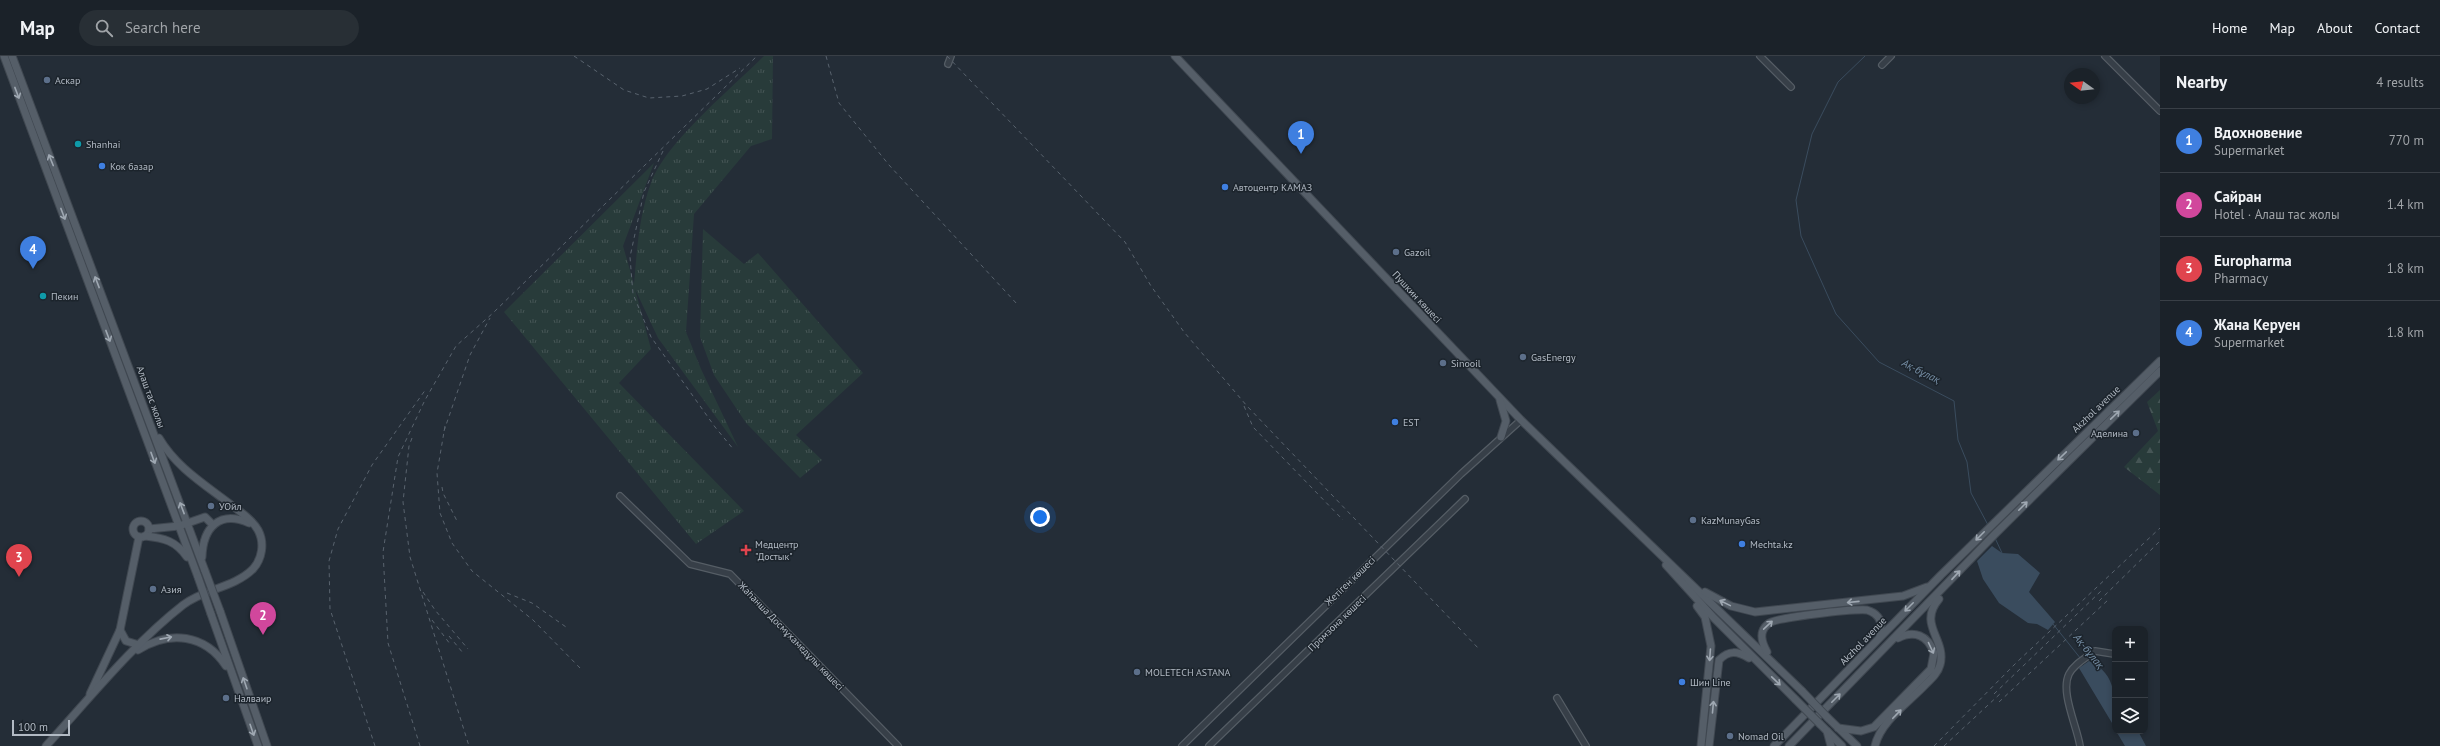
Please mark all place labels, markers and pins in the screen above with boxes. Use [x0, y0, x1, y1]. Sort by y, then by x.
place label: Аскар [55, 74, 80, 87]
marker: Аскар [42, 75, 52, 85]
pin: 1 [1288, 121, 1314, 154]
place label: Shanhai [86, 138, 120, 151]
marker: Shanhai [73, 139, 83, 149]
place label: Кок базар [110, 160, 153, 173]
marker: Кок базар [97, 161, 107, 171]
place label: Автоцентр КАМАЗ [1233, 181, 1312, 194]
marker: Автоцентр КАМАЗ [1220, 182, 1230, 192]
pin: 4 [20, 236, 46, 269]
place label: Gazoil [1404, 246, 1430, 259]
marker: Gazoil [1391, 247, 1401, 257]
place label: Пекин [51, 290, 78, 303]
marker: Пекин [38, 291, 48, 301]
place label: GasEnergy [1531, 351, 1576, 364]
marker: GasEnergy [1518, 352, 1528, 362]
place label: Sinooil [1451, 357, 1481, 370]
marker: Sinooil [1438, 358, 1448, 368]
place label: EST [1403, 416, 1420, 429]
marker: EST [1390, 417, 1400, 427]
place label: Аделина [2091, 427, 2128, 440]
marker: Аделина [2131, 428, 2141, 438]
place label: УОйл [219, 500, 242, 513]
marker: УОйл [206, 501, 216, 511]
place label: KazMunayGas [1701, 514, 1760, 527]
marker: KazMunayGas [1688, 515, 1698, 525]
place label: Медцентр "Достык" [755, 538, 799, 563]
place label: Mechta.kz [1750, 538, 1793, 551]
marker: Mechta.kz [1737, 539, 1747, 549]
pin: 3 [6, 544, 32, 577]
marker: Медцентр "Достык" [740, 544, 752, 556]
place label: Азия [161, 583, 182, 596]
marker: Азия [148, 584, 158, 594]
pin: 2 [250, 602, 276, 635]
place label: MOLETECH ASTANA [1145, 666, 1231, 679]
marker: MOLETECH ASTANA [1132, 667, 1142, 677]
place label: Шин Line [1690, 676, 1731, 689]
marker: Шин Line [1677, 677, 1687, 687]
place label: Налваир [234, 692, 272, 705]
marker: Налваир [221, 693, 231, 703]
place label: Nomad Oil [1738, 730, 1784, 743]
marker: Nomad Oil [1725, 731, 1735, 741]

